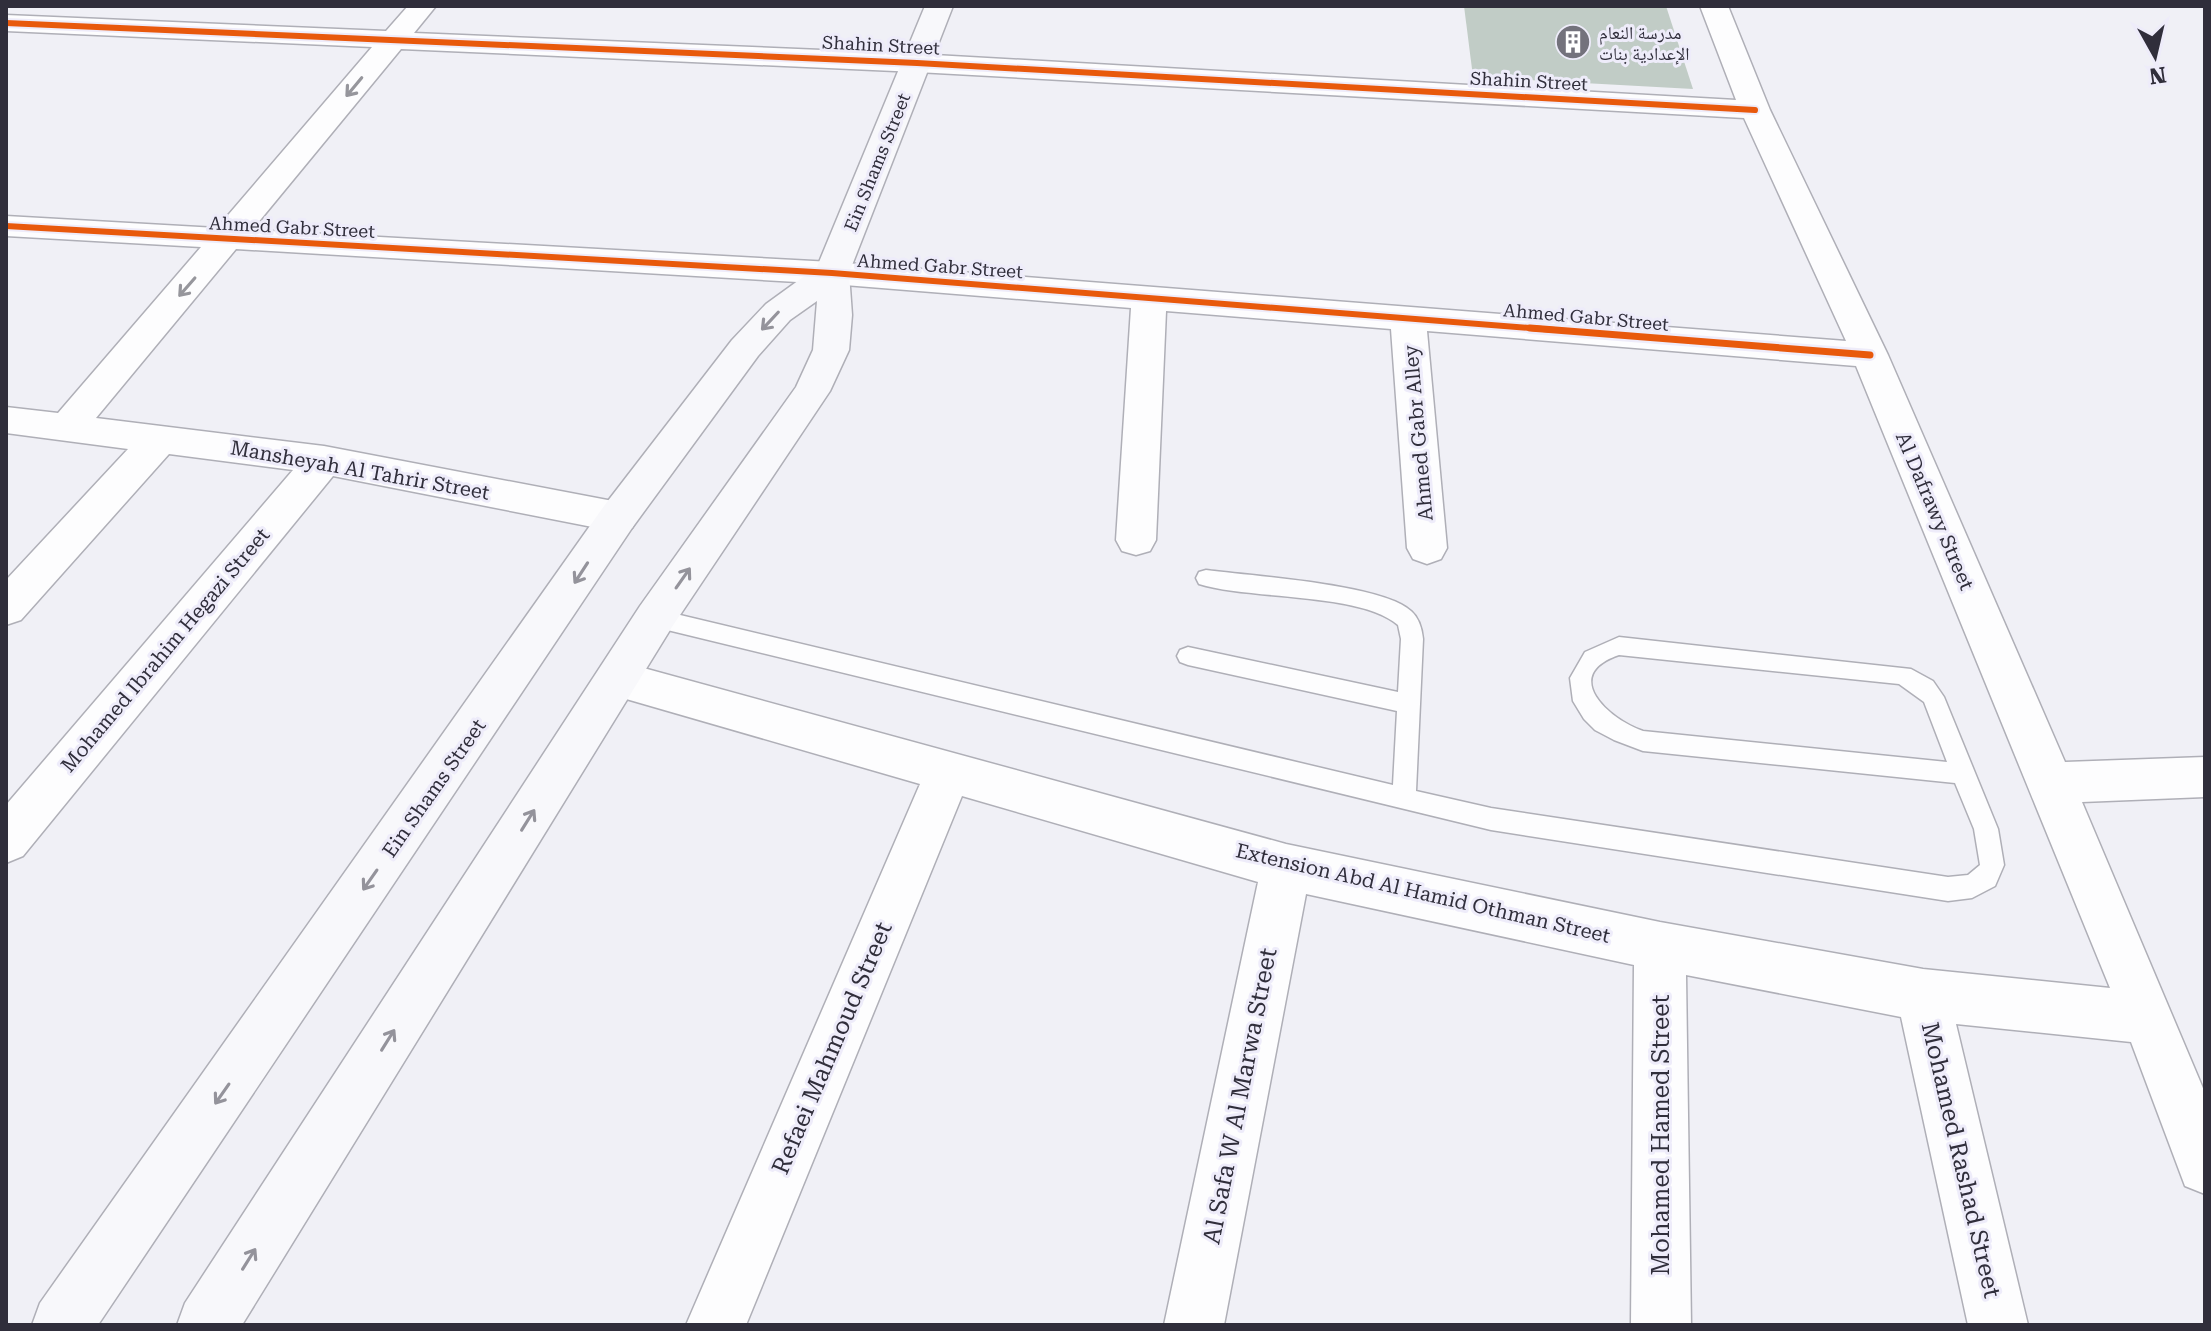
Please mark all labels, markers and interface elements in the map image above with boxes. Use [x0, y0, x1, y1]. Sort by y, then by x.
north arrow [2115, 16, 2195, 96]
place label: مدرسة النعام الإعدادية بنات [1599, 22, 1690, 65]
building icon: مدرسة النعام الإعدادية بنات [1554, 23, 1592, 61]
street label: Shahin Street [822, 31, 941, 59]
text: N [2148, 62, 2168, 89]
street label: Shahin Street [1470, 67, 1589, 95]
one-way arrow [345, 77, 363, 97]
street label: Ein Shams Street [840, 90, 914, 234]
street label: Ahmed Gabr Street [208, 212, 376, 242]
street label: Ahmed Gabr Street [856, 250, 1024, 282]
one-way arrow [179, 276, 197, 297]
street label: Ahmed Gabr Street [1502, 299, 1670, 335]
one-way arrow [761, 311, 780, 331]
street label: Ahmed Gabr Alley [1398, 344, 1438, 522]
street label: Al Dafrawy Street [1891, 428, 1979, 594]
street label: Mansheyah Al Tahrir Street [229, 435, 492, 505]
street label: Mohamed Ibrahim Hegazi Street [56, 523, 275, 777]
one-way arrow [573, 562, 589, 584]
one-way arrow [675, 567, 691, 589]
street label: Ein Shams Street [377, 714, 491, 862]
one-way arrow [519, 810, 536, 832]
street label: Extension Abd Al Hamid Othman Street [1234, 838, 1613, 948]
one-way arrow [362, 869, 378, 891]
street label: Refaei Mahmoud Street [766, 918, 898, 1178]
street label: Al Safa W Al Marwa Street [1198, 945, 1282, 1247]
street label: Mohamed Hamed Street [1647, 995, 1675, 1275]
street label: Mohamed Rashad Street [1916, 1019, 2006, 1301]
one-way arrow [381, 1029, 397, 1052]
one-way arrow [214, 1082, 230, 1104]
one-way arrow [241, 1248, 257, 1271]

